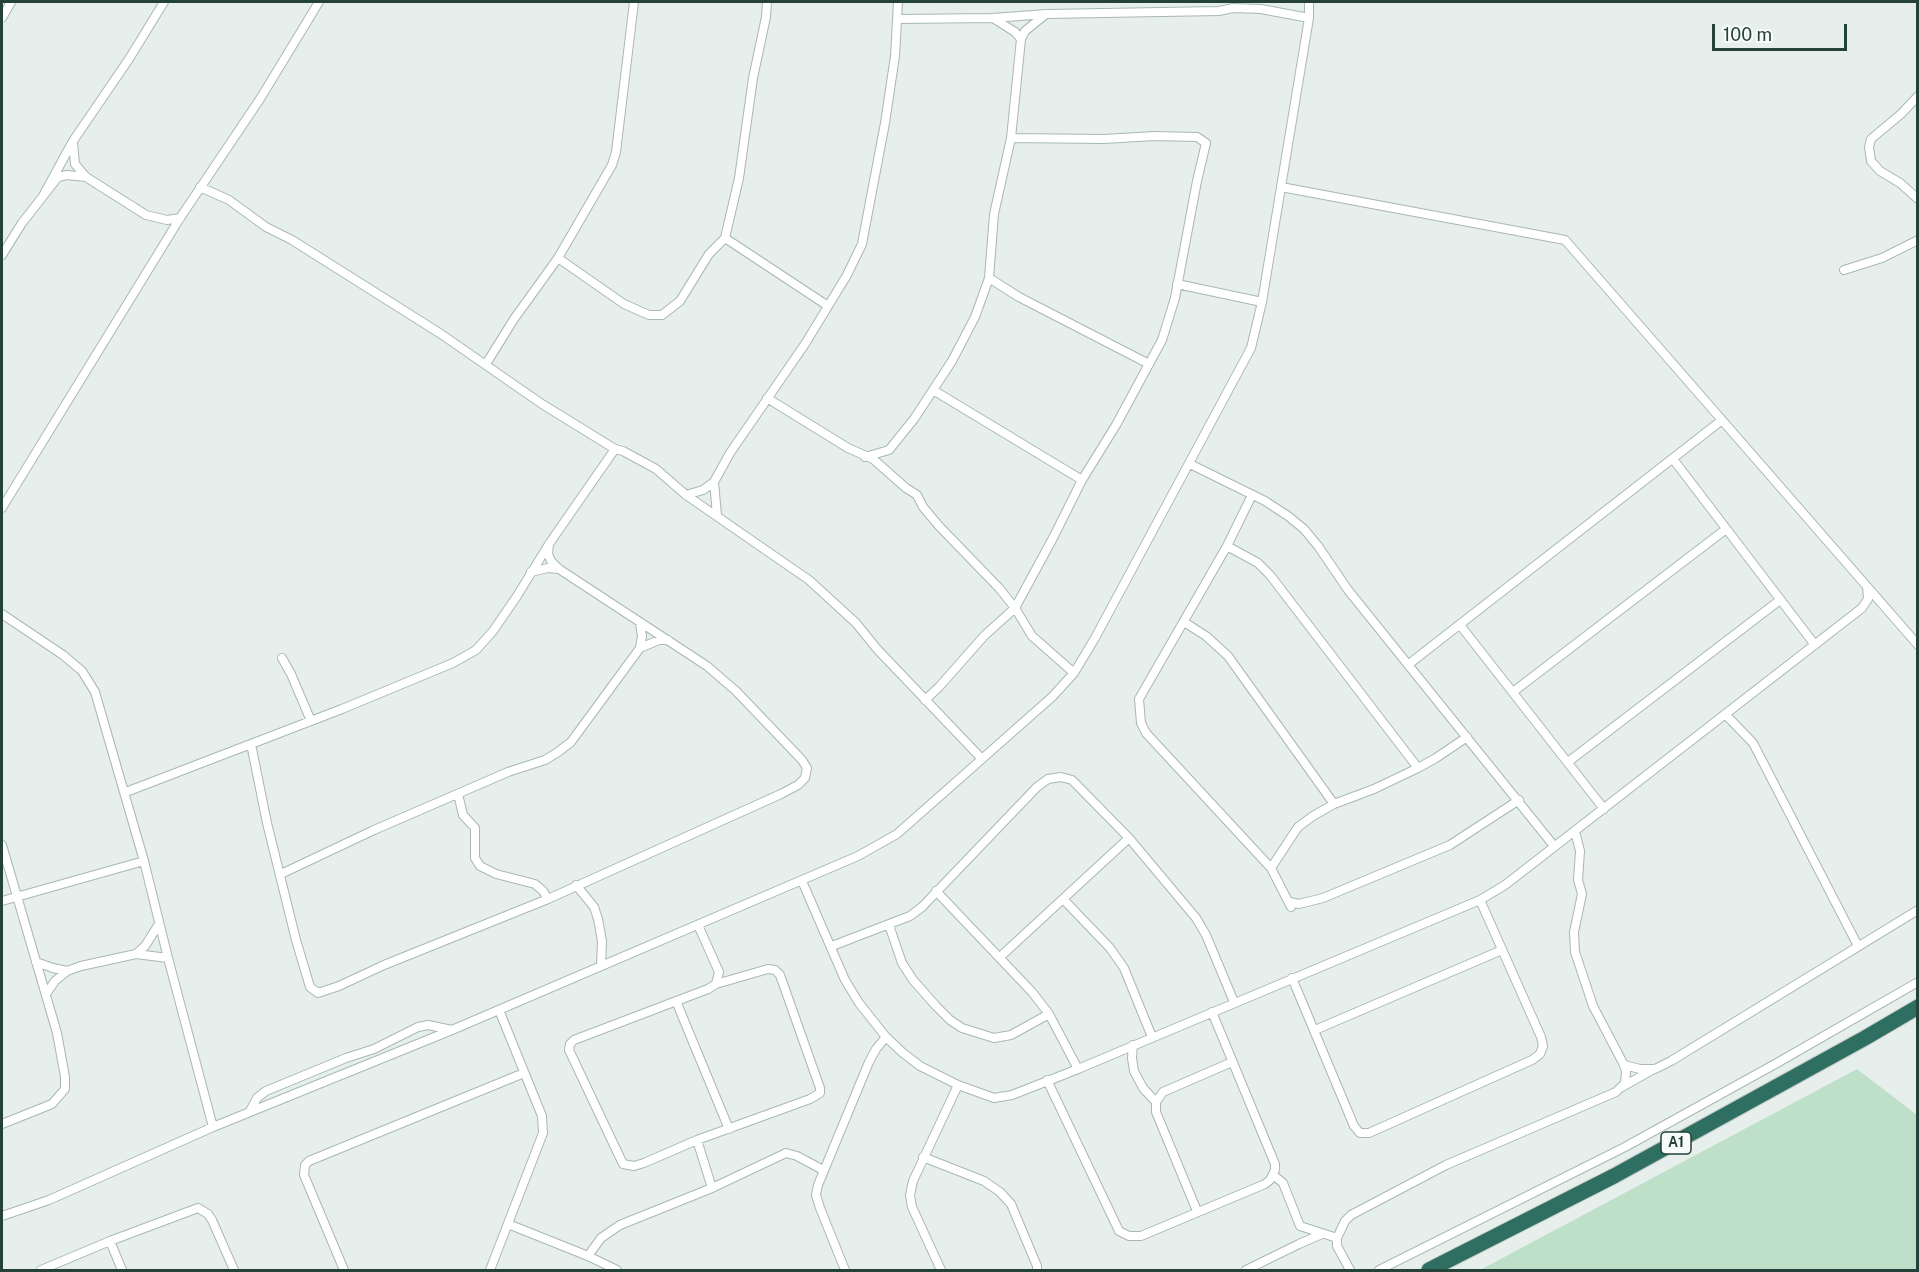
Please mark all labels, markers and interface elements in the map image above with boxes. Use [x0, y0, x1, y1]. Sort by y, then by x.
scale bar [1715, 12, 1850, 50]
text: 100 m [1723, 24, 1772, 45]
road number: A1 [1661, 1132, 1691, 1154]

